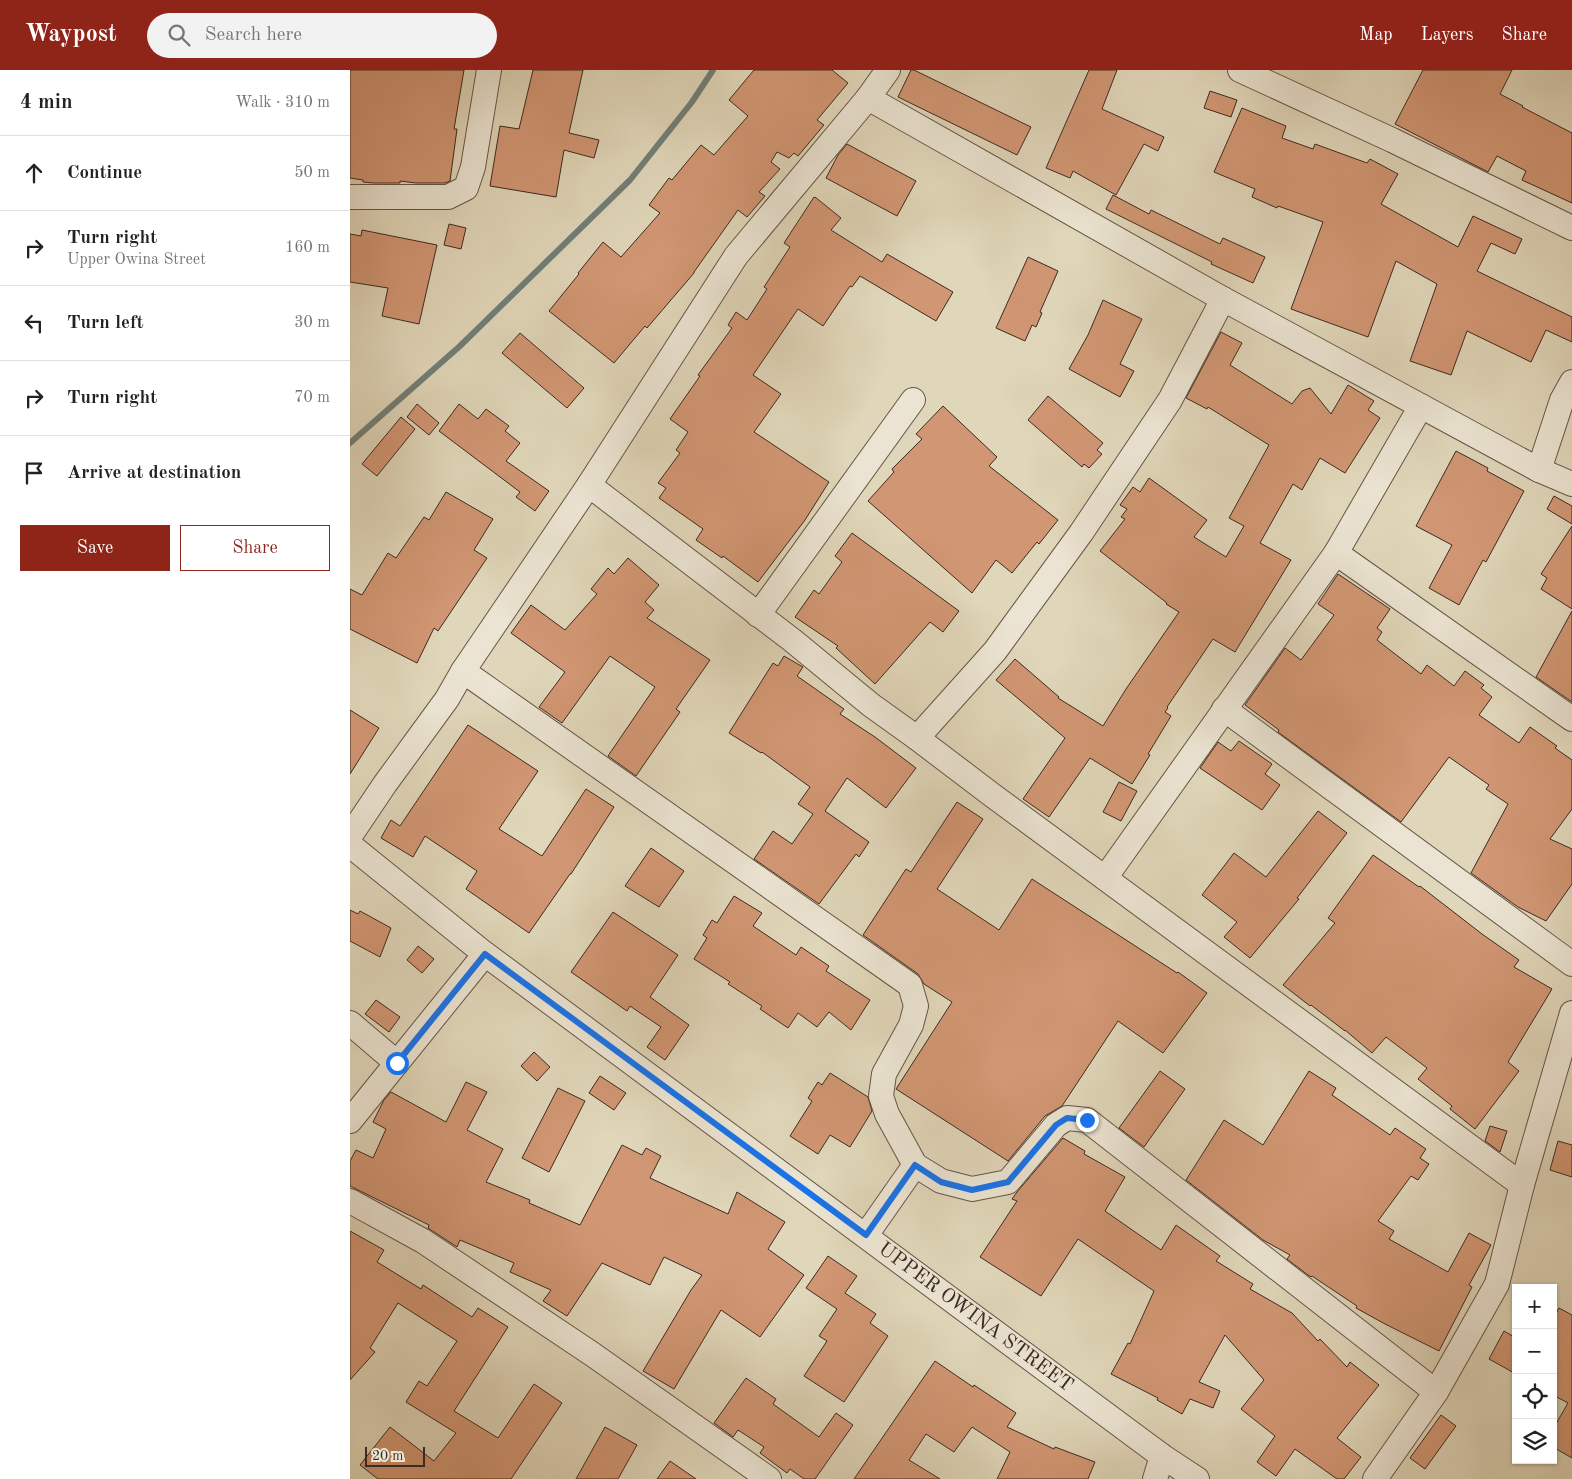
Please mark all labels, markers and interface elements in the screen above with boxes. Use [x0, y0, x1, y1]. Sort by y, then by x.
search box [147, 13, 497, 58]
icon: search [165, 21, 193, 49]
text: Waypost [25, 23, 117, 47]
text: Search here [205, 26, 302, 45]
text: Map [1359, 26, 1393, 44]
text: Layers [1421, 26, 1473, 44]
text: Share [1501, 26, 1547, 44]
text: 4 min [20, 92, 73, 113]
text: Walk · 310 m [235, 95, 330, 111]
icon: ahead [20, 159, 48, 187]
text: Continue [67, 164, 142, 183]
text: 50 m [294, 165, 330, 181]
text: Turn right [67, 229, 157, 248]
icon: right [20, 234, 48, 262]
text: 160 m [285, 240, 330, 256]
text: Upper Owina Street [67, 252, 206, 268]
icon: left [20, 309, 48, 337]
text: Turn left [67, 314, 144, 333]
text: 30 m [294, 315, 330, 331]
icon: right [20, 384, 48, 412]
text: Turn right [67, 389, 157, 408]
text: 70 m [294, 390, 330, 406]
icon: arrive [20, 459, 48, 487]
text: Arrive at destination [67, 464, 241, 483]
button: Save [20, 525, 170, 571]
button: Share [180, 525, 330, 571]
route start [386, 1052, 409, 1075]
route end [1076, 1109, 1099, 1132]
street label: UPPER OWINA STREET [874, 1239, 1076, 1396]
map controls [1512, 1284, 1557, 1464]
button: + [1512, 1284, 1557, 1329]
button: − [1512, 1329, 1557, 1374]
button: locate [1512, 1374, 1557, 1419]
button: layers [1512, 1419, 1557, 1464]
scale bar [365, 1444, 425, 1467]
text: 20 m [372, 1449, 403, 1463]

